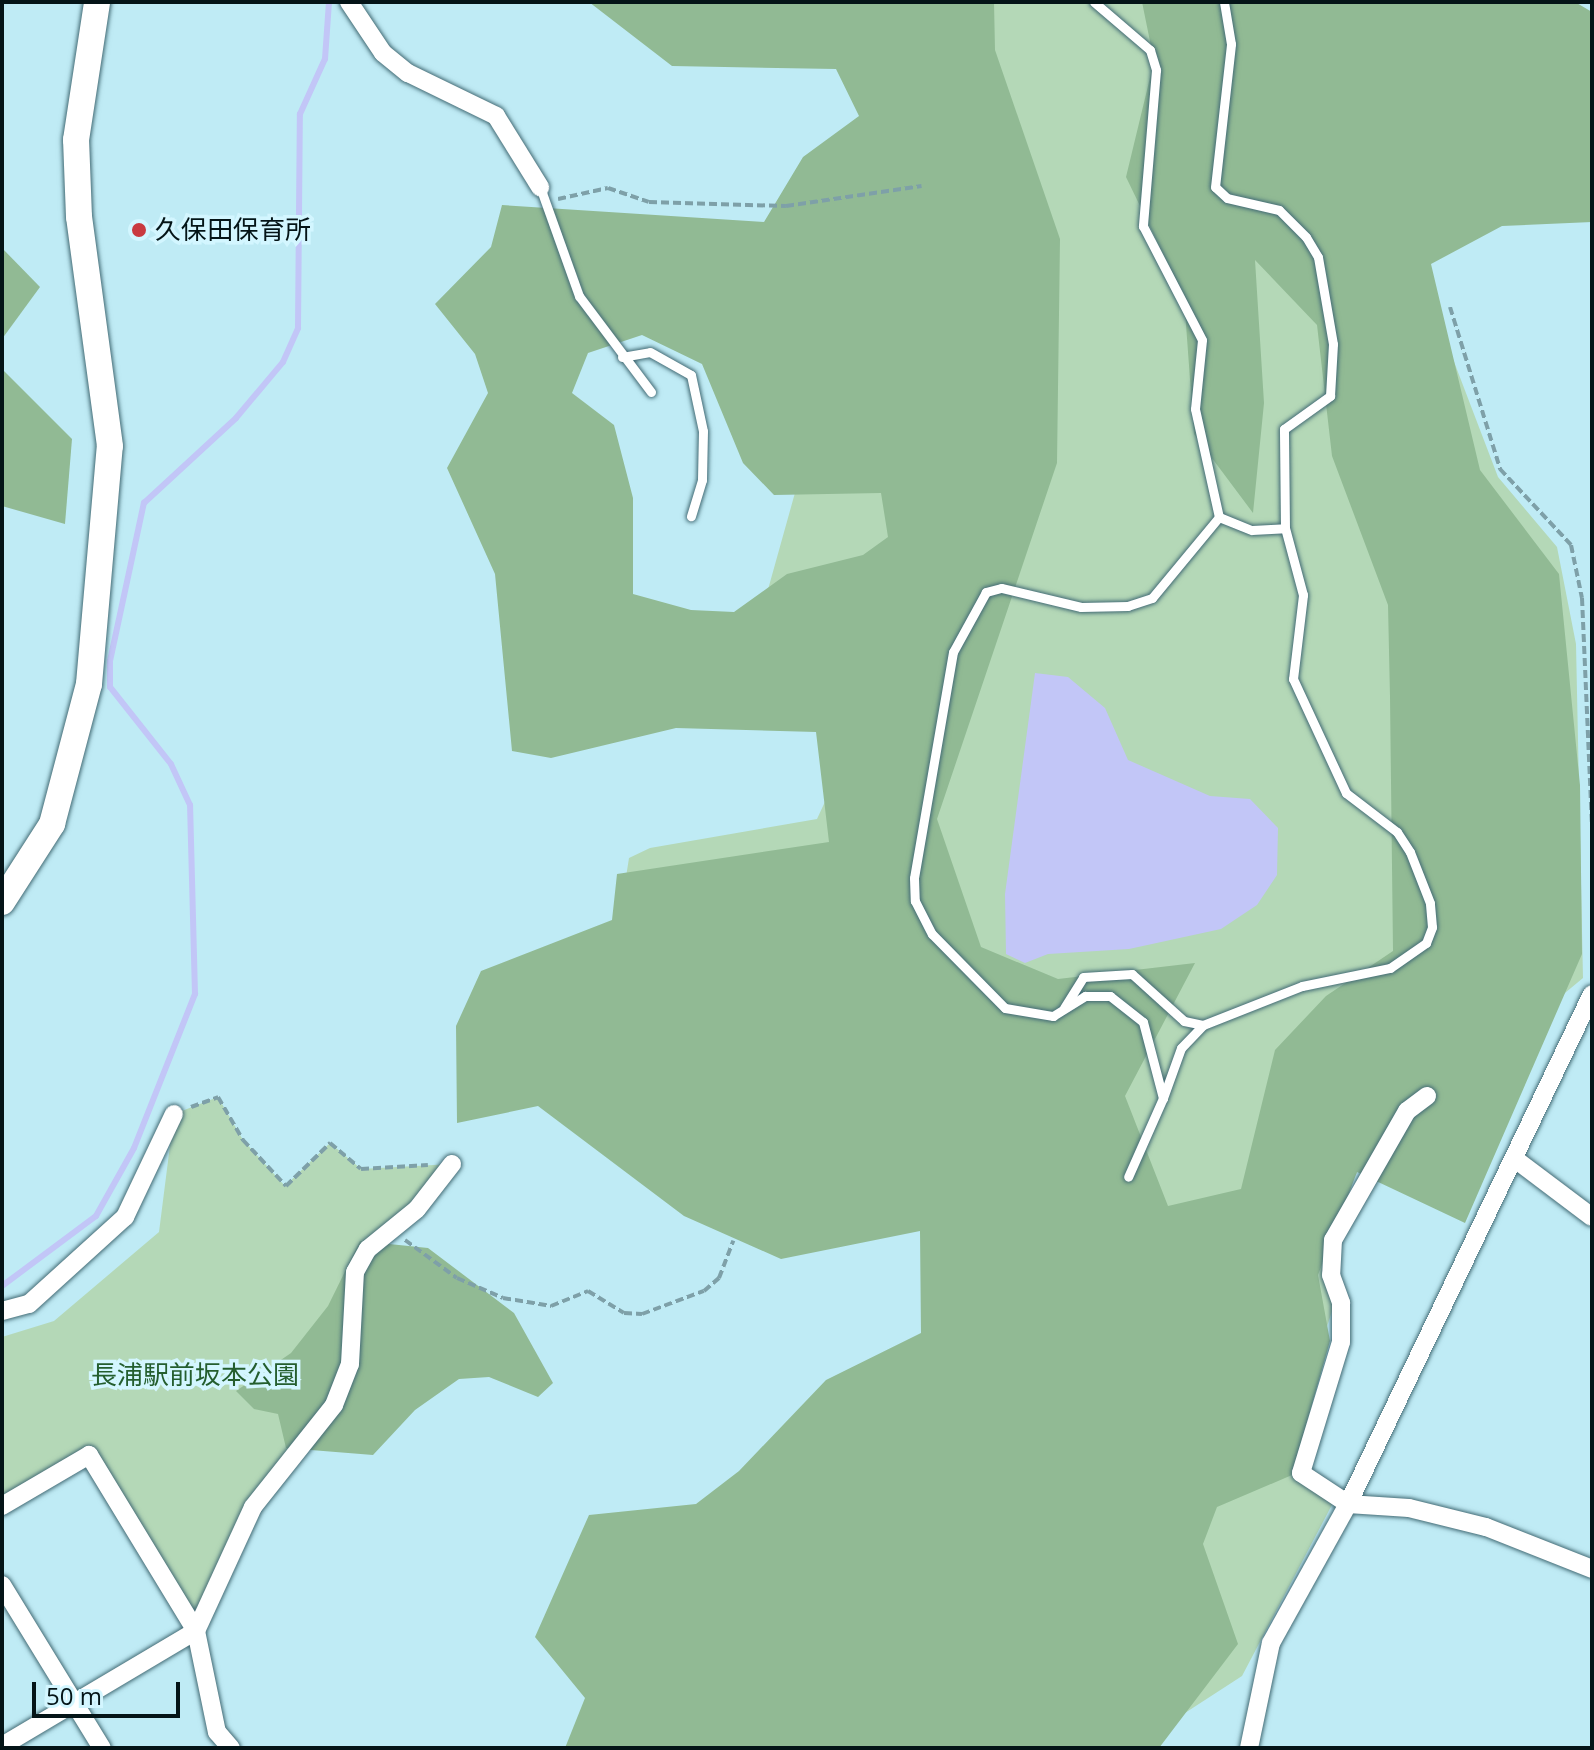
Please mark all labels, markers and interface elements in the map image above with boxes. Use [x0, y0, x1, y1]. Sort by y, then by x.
place label: 久保田保育所 [155, 214, 311, 246]
marker: 久保田保育所 [130, 221, 148, 239]
park label: 長浦駅前坂本公園 [91, 1359, 299, 1391]
scale bar [36, 1666, 184, 1716]
text: 50 m [46, 1679, 102, 1712]

